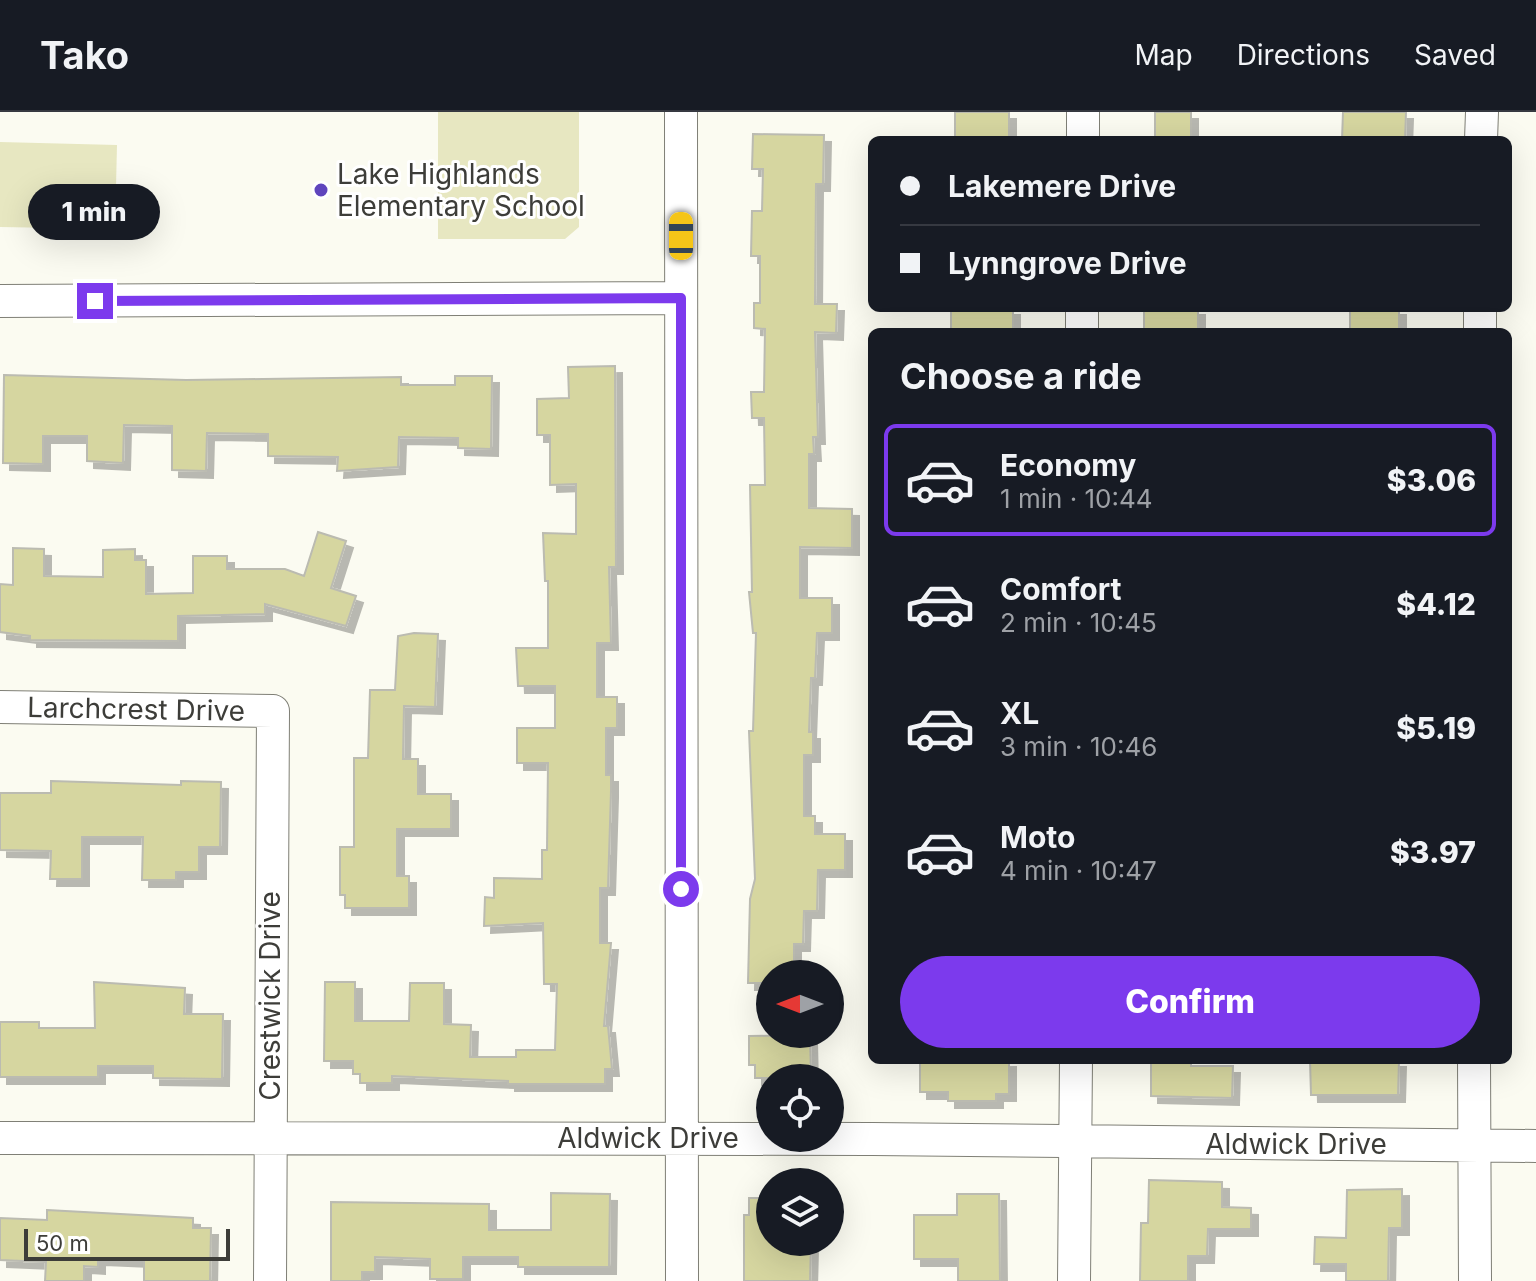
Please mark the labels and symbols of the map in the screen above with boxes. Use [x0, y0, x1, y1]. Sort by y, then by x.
place label: Lake Highlands Elementary School [337, 157, 585, 223]
marker: Lake Highlands Elementary School [312, 181, 330, 199]
callout: 1 min [29, 185, 161, 241]
car [669, 212, 693, 260]
route end [77, 283, 113, 319]
street label: Larchcrest Drive [27, 690, 245, 728]
route start [663, 871, 699, 907]
street label: Crestwick Drive [253, 891, 287, 1101]
north arrow [756, 960, 844, 1048]
street label: Aldwick Drive [557, 1121, 739, 1155]
street label: Aldwick Drive [1205, 1127, 1387, 1161]
scale bar [24, 1225, 230, 1261]

